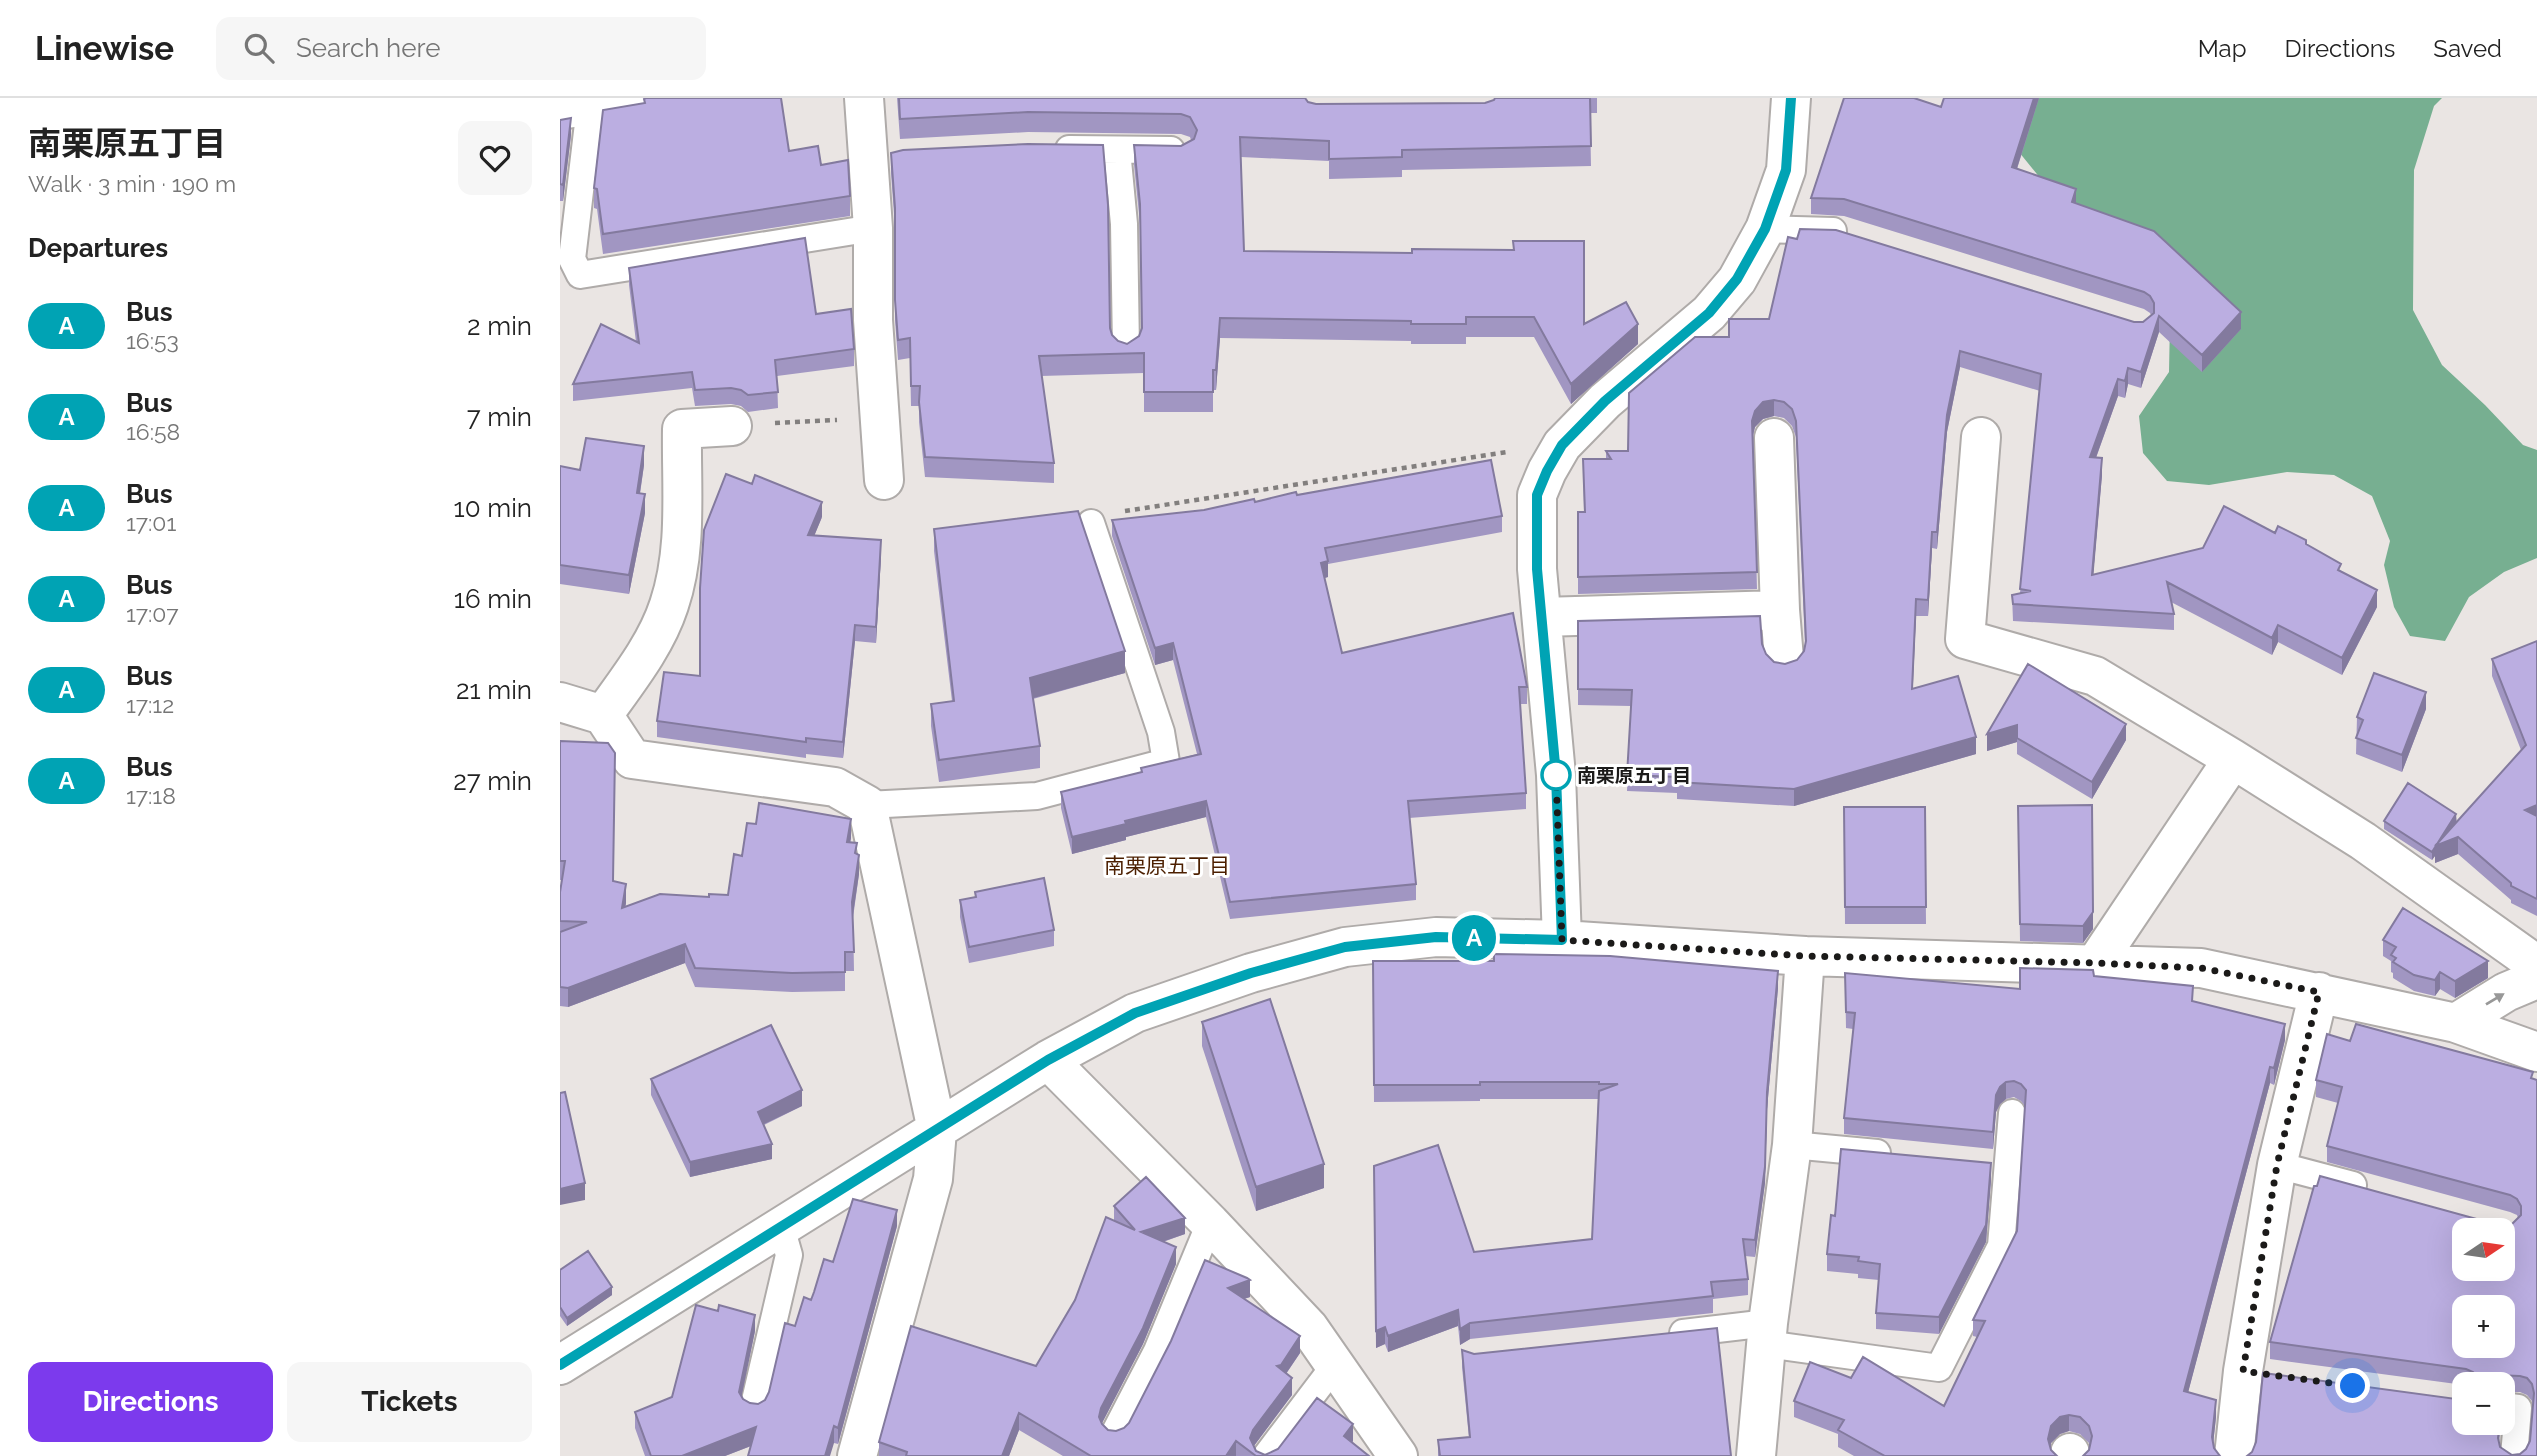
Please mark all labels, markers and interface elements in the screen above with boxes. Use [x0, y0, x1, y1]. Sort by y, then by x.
search box [216, 17, 706, 80]
text: Linewise [35, 29, 174, 68]
icon: search [240, 29, 278, 67]
text: Search here [296, 33, 440, 63]
text: Map [2198, 34, 2247, 63]
text: Directions [2285, 34, 2395, 63]
text: Saved [2433, 34, 2502, 63]
button: heart [458, 121, 532, 195]
text: 南栗原五丁目 [28, 124, 226, 163]
text: Walk · 3 min · 190 m [28, 170, 236, 197]
text: Departures [28, 233, 168, 263]
text: Bus [126, 297, 173, 327]
text: A [58, 311, 75, 340]
text: 2 min [467, 311, 532, 341]
text: 16:53 [126, 327, 179, 354]
text: Bus [126, 388, 173, 418]
text: A [58, 402, 75, 431]
text: 7 min [467, 402, 532, 432]
text: 16:58 [126, 418, 180, 445]
text: Bus [126, 479, 173, 509]
text: A [58, 493, 75, 522]
text: 10 min [454, 493, 532, 523]
text: 17:01 [126, 509, 176, 536]
text: Bus [126, 570, 173, 600]
text: A [58, 584, 75, 613]
text: 16 min [454, 584, 532, 614]
text: 17:07 [126, 600, 179, 627]
text: Bus [126, 661, 173, 691]
text: A [58, 675, 75, 704]
text: 21 min [456, 675, 532, 705]
text: 17:12 [126, 691, 174, 718]
text: Bus [126, 752, 173, 782]
marker: 南栗原五丁目 [1541, 760, 1571, 790]
place label: 南栗原五丁目 [1577, 764, 1691, 786]
text: A [58, 766, 75, 795]
text: 27 min [453, 766, 532, 796]
text: 17:18 [126, 782, 176, 809]
district label: 南栗原五丁目 [1104, 853, 1230, 878]
line badge: A [1451, 915, 1497, 961]
text: A [1466, 923, 1482, 952]
one-way arrow [2486, 992, 2505, 1005]
north arrow [2452, 1218, 2515, 1281]
map controls [2452, 1218, 2515, 1435]
button: + [2452, 1295, 2515, 1358]
button: Directions [28, 1362, 273, 1442]
button: Tickets [287, 1362, 532, 1442]
your location [2335, 1368, 2370, 1403]
button: − [2452, 1372, 2515, 1435]

